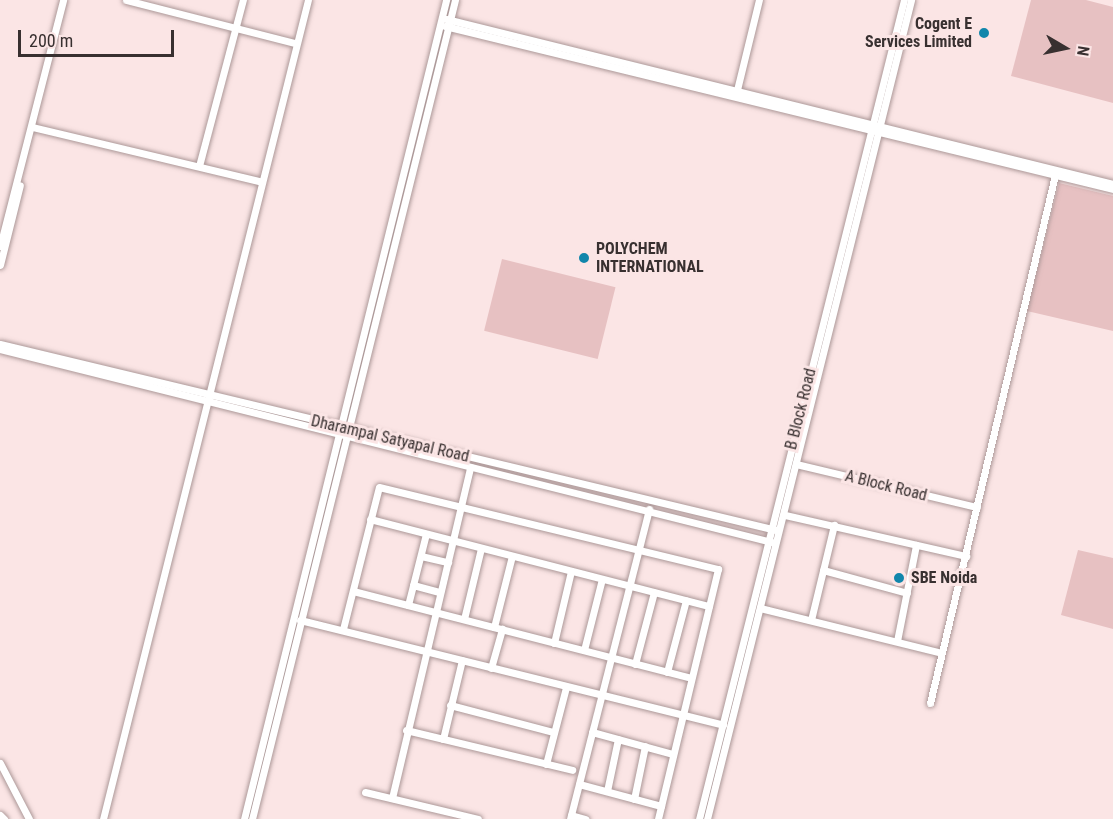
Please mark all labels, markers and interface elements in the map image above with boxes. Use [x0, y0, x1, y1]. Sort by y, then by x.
place label: Cogent E Services Limited [865, 14, 972, 52]
scale bar [21, 18, 177, 56]
north arrow [1035, 18, 1095, 78]
marker: Cogent E Services Limited [977, 26, 991, 40]
text: 200 m [29, 30, 73, 51]
text: N [1073, 45, 1093, 57]
place label: POLYCHEM INTERNATIONAL [596, 239, 704, 277]
marker: POLYCHEM INTERNATIONAL [577, 251, 591, 265]
street label: B Block Road [782, 366, 820, 452]
street label: Dharampal Satyapal Road [309, 411, 471, 467]
street label: A Block Road [843, 467, 929, 505]
place label: SBE Noida [911, 568, 977, 588]
marker: SBE Noida [892, 571, 906, 585]

